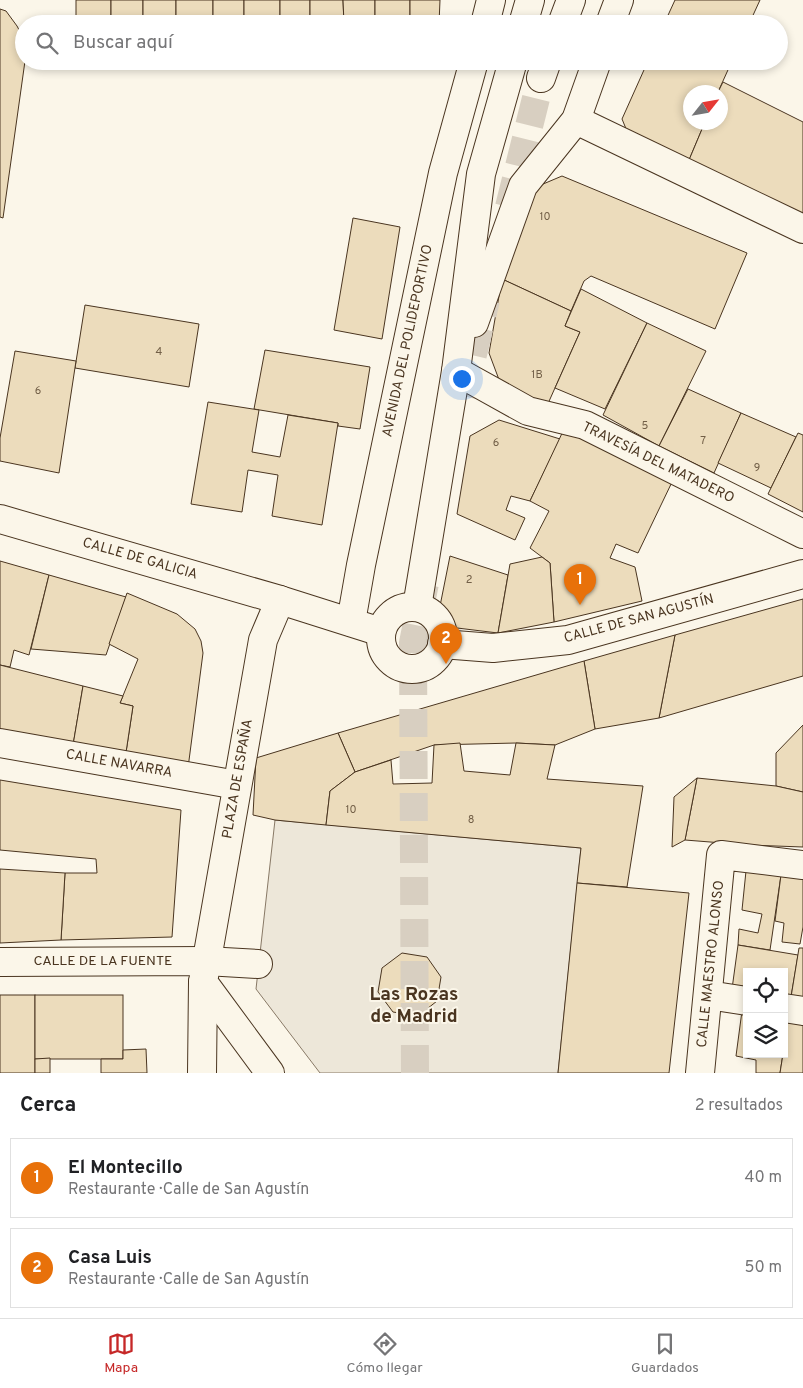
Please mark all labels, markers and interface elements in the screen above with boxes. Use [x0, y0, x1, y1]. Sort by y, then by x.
search box [15, 15, 788, 70]
icon: search [33, 29, 61, 57]
text: Buscar aquí [73, 31, 173, 55]
north arrow [683, 85, 728, 130]
house number: 10 [539, 210, 551, 224]
street label: AVENIDA DEL POLIDEPORTIVO [379, 243, 437, 439]
house number: 4 [156, 345, 163, 359]
your location [449, 366, 475, 392]
house number: 1B [531, 368, 543, 382]
house number: 6 [35, 384, 41, 398]
street label: TRAVESÍA DEL MATADERO [579, 418, 737, 507]
house number: 5 [642, 419, 649, 433]
house number: 7 [700, 434, 706, 448]
house number: 6 [493, 436, 499, 450]
house number: 9 [754, 461, 760, 475]
street label: CALLE DE GALICIA [80, 534, 200, 584]
pin: 1 [564, 564, 596, 605]
house number: 2 [466, 573, 472, 587]
street label: CALLE DE SAN AGUSTÍN [562, 590, 716, 647]
pin: 2 [430, 623, 462, 664]
street label: PLAZA DE ESPAÑA [219, 718, 257, 840]
street label: CALLE NAVARRA [64, 746, 174, 782]
house number: 10 [345, 803, 357, 817]
house number: 8 [468, 813, 474, 827]
street label: CALLE MAESTRO ALONSO [694, 880, 728, 1048]
street label: CALLE DE LA FUENTE [34, 953, 172, 970]
map controls [743, 968, 788, 1058]
button: locate [743, 968, 788, 1013]
district label: Las Rozas de Madrid [370, 983, 458, 1029]
button: layers [743, 1013, 788, 1058]
text: Cerca [20, 1092, 76, 1119]
text: 2 resultados [695, 1096, 783, 1116]
text: El Montecillo [68, 1156, 183, 1180]
text: 1 [34, 1168, 40, 1188]
text: 40 m [744, 1168, 782, 1188]
text: Restaurante · Calle de San Agustín [68, 1180, 309, 1200]
text: Casa Luis [68, 1246, 152, 1270]
text: 2 [32, 1258, 42, 1278]
text: 50 m [745, 1258, 782, 1278]
text: Restaurante · Calle de San Agustín [68, 1270, 309, 1290]
tab: Mapa [104, 1330, 138, 1377]
tab: Cómo llegar [346, 1330, 423, 1377]
tab: Guardados [631, 1330, 699, 1377]

